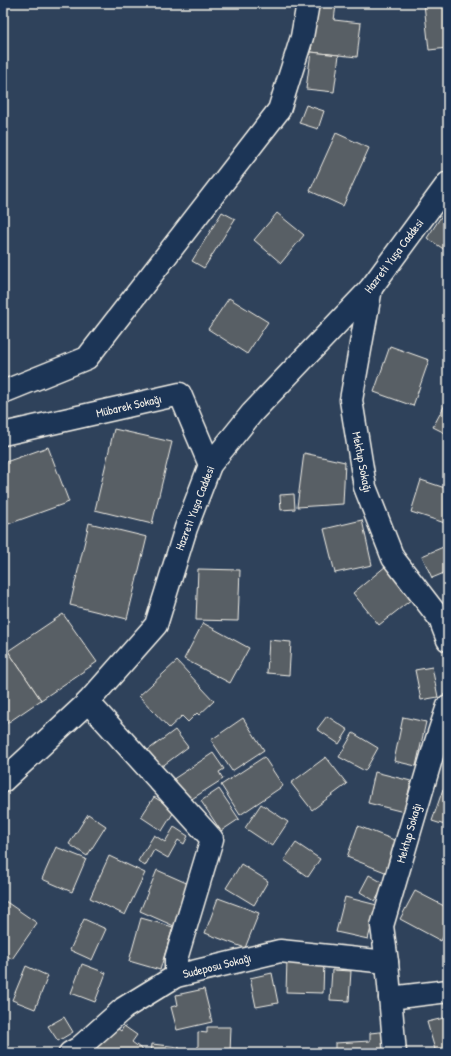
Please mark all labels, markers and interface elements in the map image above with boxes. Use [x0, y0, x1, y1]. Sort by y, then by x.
street label: Hazreti Yuşa Caddesi [360, 215, 427, 296]
street label: Mübarek Sokağı [94, 390, 163, 421]
street label: Mektup Sokağı [348, 430, 377, 494]
street label: Hazreti Yuşa Caddesi [171, 463, 218, 553]
street label: Mektup Sokağı [392, 801, 425, 865]
street label: Sudeposu Sokağı [181, 949, 253, 982]

